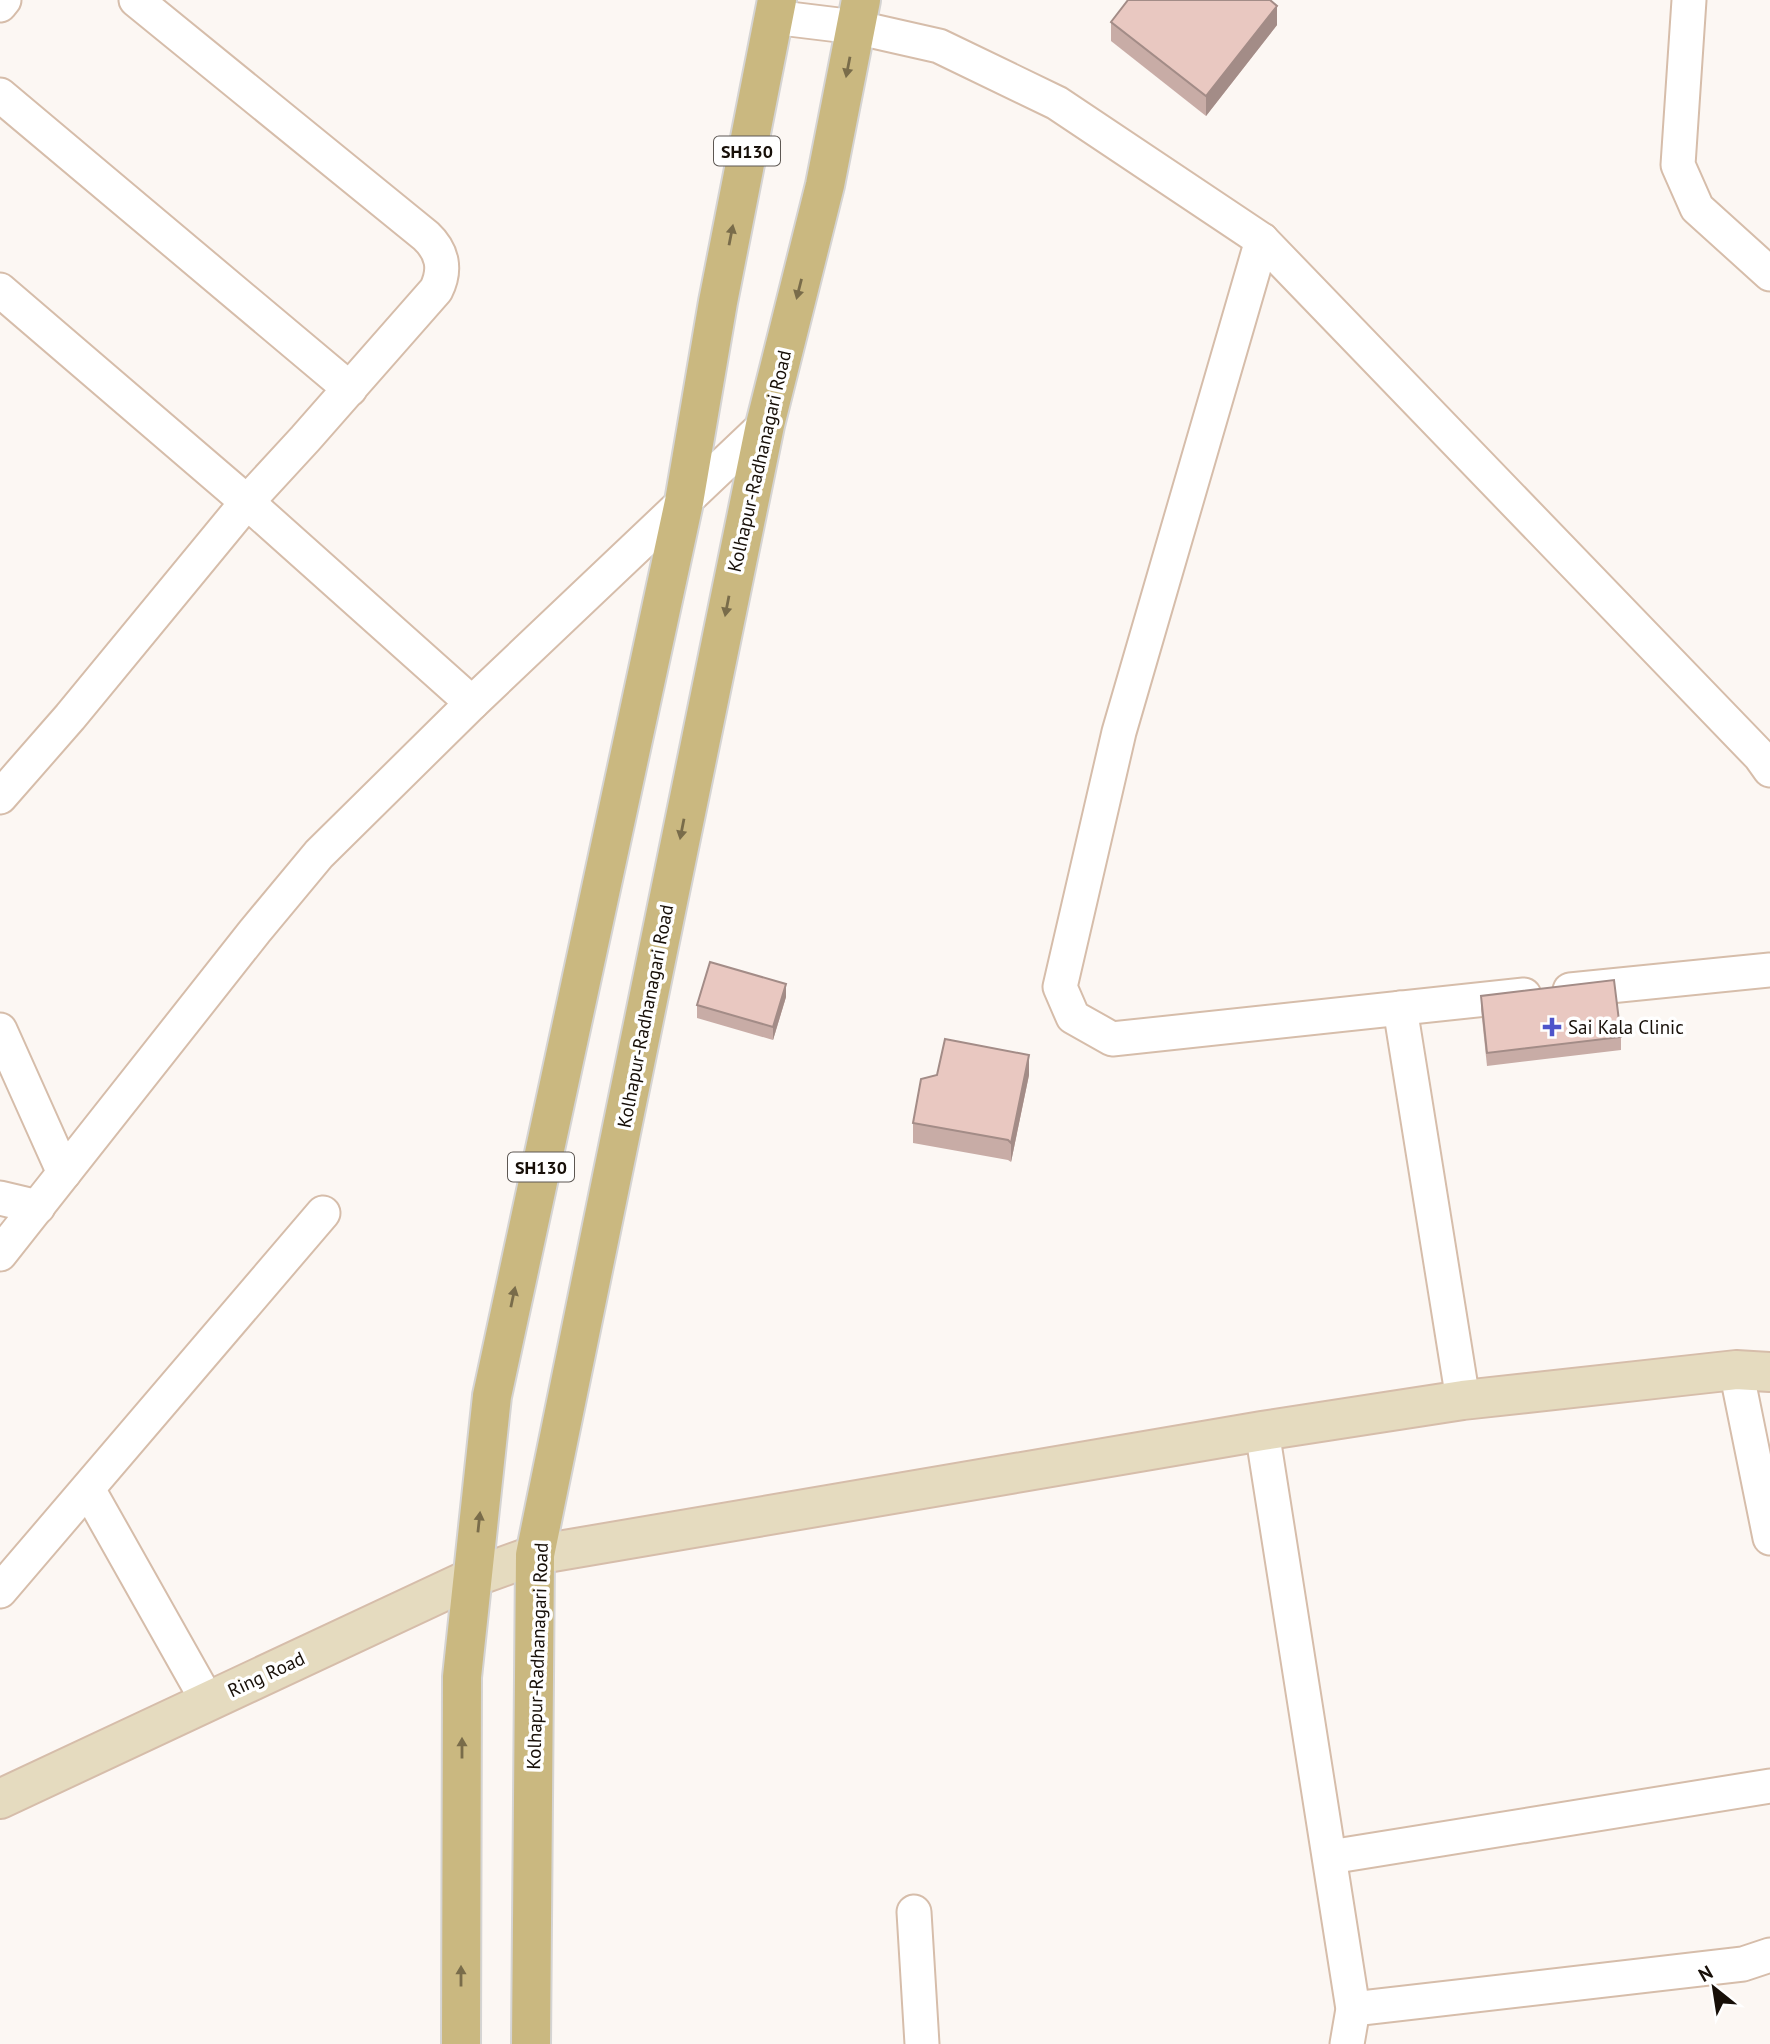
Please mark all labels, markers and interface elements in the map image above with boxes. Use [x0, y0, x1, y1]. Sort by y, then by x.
one-way arrow [842, 56, 853, 78]
road number: SH130 [714, 136, 780, 166]
one-way arrow [726, 224, 737, 246]
one-way arrow [793, 278, 804, 300]
street label: Kolhapur-Radhanagari Road [722, 348, 796, 574]
one-way arrow [722, 595, 733, 617]
one-way arrow [677, 818, 688, 840]
street label: Kolhapur-Radhanagari Road [612, 902, 678, 1130]
place label: Sai Kala Clinic [1568, 1015, 1684, 1039]
marker: Sai Kala Clinic [1542, 1017, 1562, 1037]
road number: SH130 [508, 1152, 574, 1182]
one-way arrow [508, 1286, 519, 1308]
one-way arrow [474, 1510, 485, 1532]
street label: Kolhapur-Radhanagari Road [521, 1542, 553, 1770]
street label: Ring Road [224, 1646, 308, 1702]
one-way arrow [456, 1737, 468, 1759]
north arrow [1679, 1953, 1749, 2023]
text: N [1694, 1960, 1717, 1987]
one-way arrow [455, 1965, 467, 1987]

